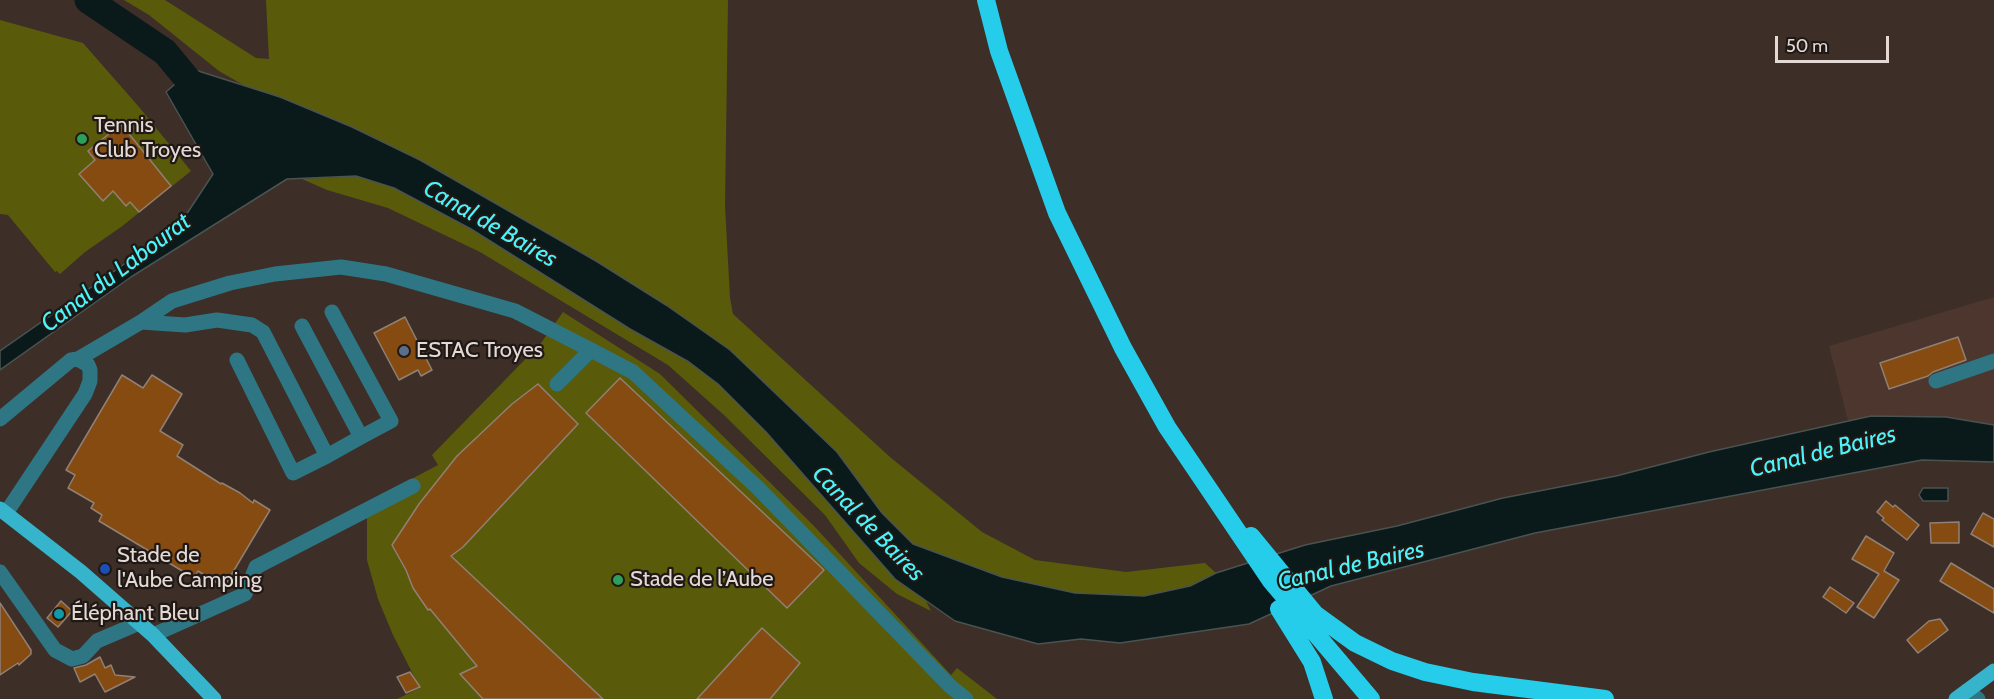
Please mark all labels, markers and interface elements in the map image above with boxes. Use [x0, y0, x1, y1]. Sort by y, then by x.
scale bar [1778, 24, 1892, 62]
text: 50 m [1786, 35, 1828, 57]
place label: Tennis Club Troyes [94, 113, 201, 164]
marker: Tennis Club Troyes [75, 132, 89, 146]
water label: Canal de Baires [418, 174, 562, 274]
water label: Canal du Labourat [36, 207, 196, 339]
place label: ESTAC Troyes [416, 338, 543, 364]
marker: ESTAC Troyes [397, 344, 411, 358]
water label: Canal de Baires [1747, 420, 1899, 484]
water label: Canal de Baires [806, 460, 930, 588]
water label: Canal de Baires [1275, 535, 1427, 597]
place label: Stade de l'Aube Camping [117, 543, 262, 594]
marker: Stade de l'Aube Camping [98, 562, 112, 576]
place label: Stade de l’Aube [630, 567, 774, 593]
marker: Stade de l’Aube [611, 573, 625, 587]
place label: Éléphant Bleu [71, 601, 200, 627]
marker: Éléphant Bleu [52, 607, 66, 621]

